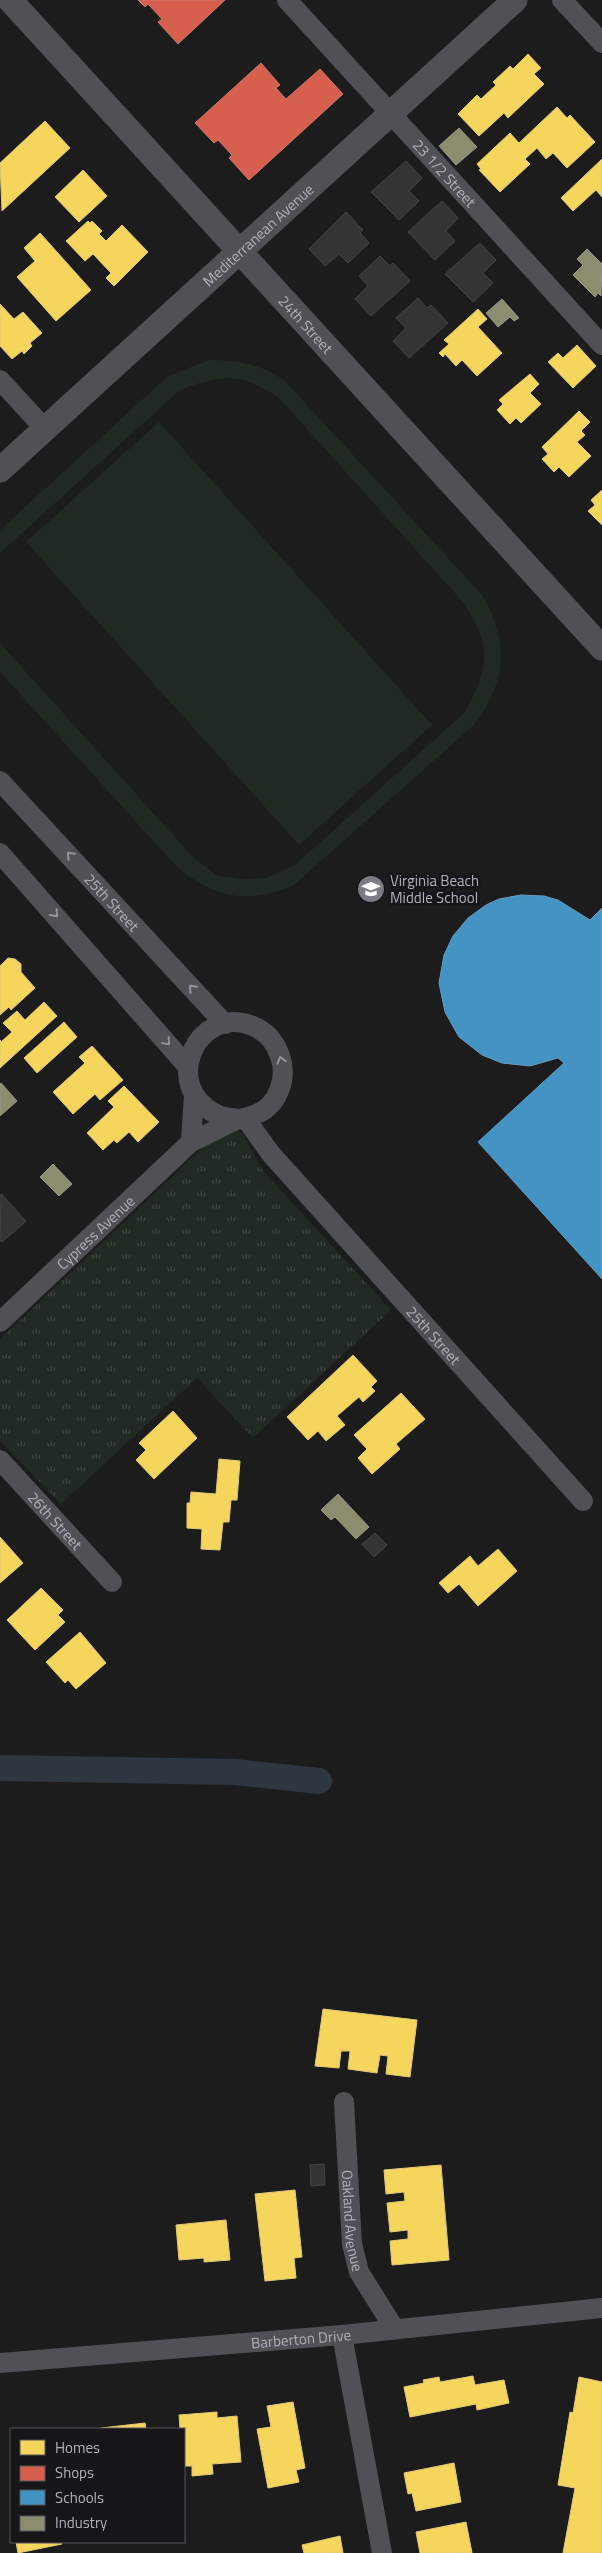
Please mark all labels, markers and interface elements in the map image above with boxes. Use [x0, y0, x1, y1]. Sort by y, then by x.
street label: 23 1/2 Street [408, 134, 482, 213]
street label: Mediterranean Avenue [197, 178, 319, 292]
street label: 24th Street [273, 290, 339, 359]
one-way arrow [67, 852, 76, 861]
street label: 25th Street [79, 868, 146, 937]
place label: Virginia Beach Middle School [390, 869, 479, 909]
school or university icon: Virginia Beach Middle School [356, 874, 386, 904]
one-way arrow [50, 908, 59, 917]
one-way arrow [189, 984, 198, 993]
one-way arrow [161, 1037, 170, 1046]
one-way arrow [277, 1056, 287, 1065]
street label: Cypress Avenue [51, 1190, 140, 1275]
street label: 25th Street [401, 1301, 467, 1370]
street label: 26th Street [23, 1486, 89, 1555]
street label: Oakland Avenue [336, 2169, 370, 2274]
street label: Barberton Drive [250, 2323, 352, 2354]
legend [10, 2428, 185, 2543]
text: Homes [55, 2436, 100, 2459]
text: Shops [55, 2461, 94, 2484]
text: Schools [55, 2486, 104, 2509]
text: Industry [55, 2511, 107, 2534]

